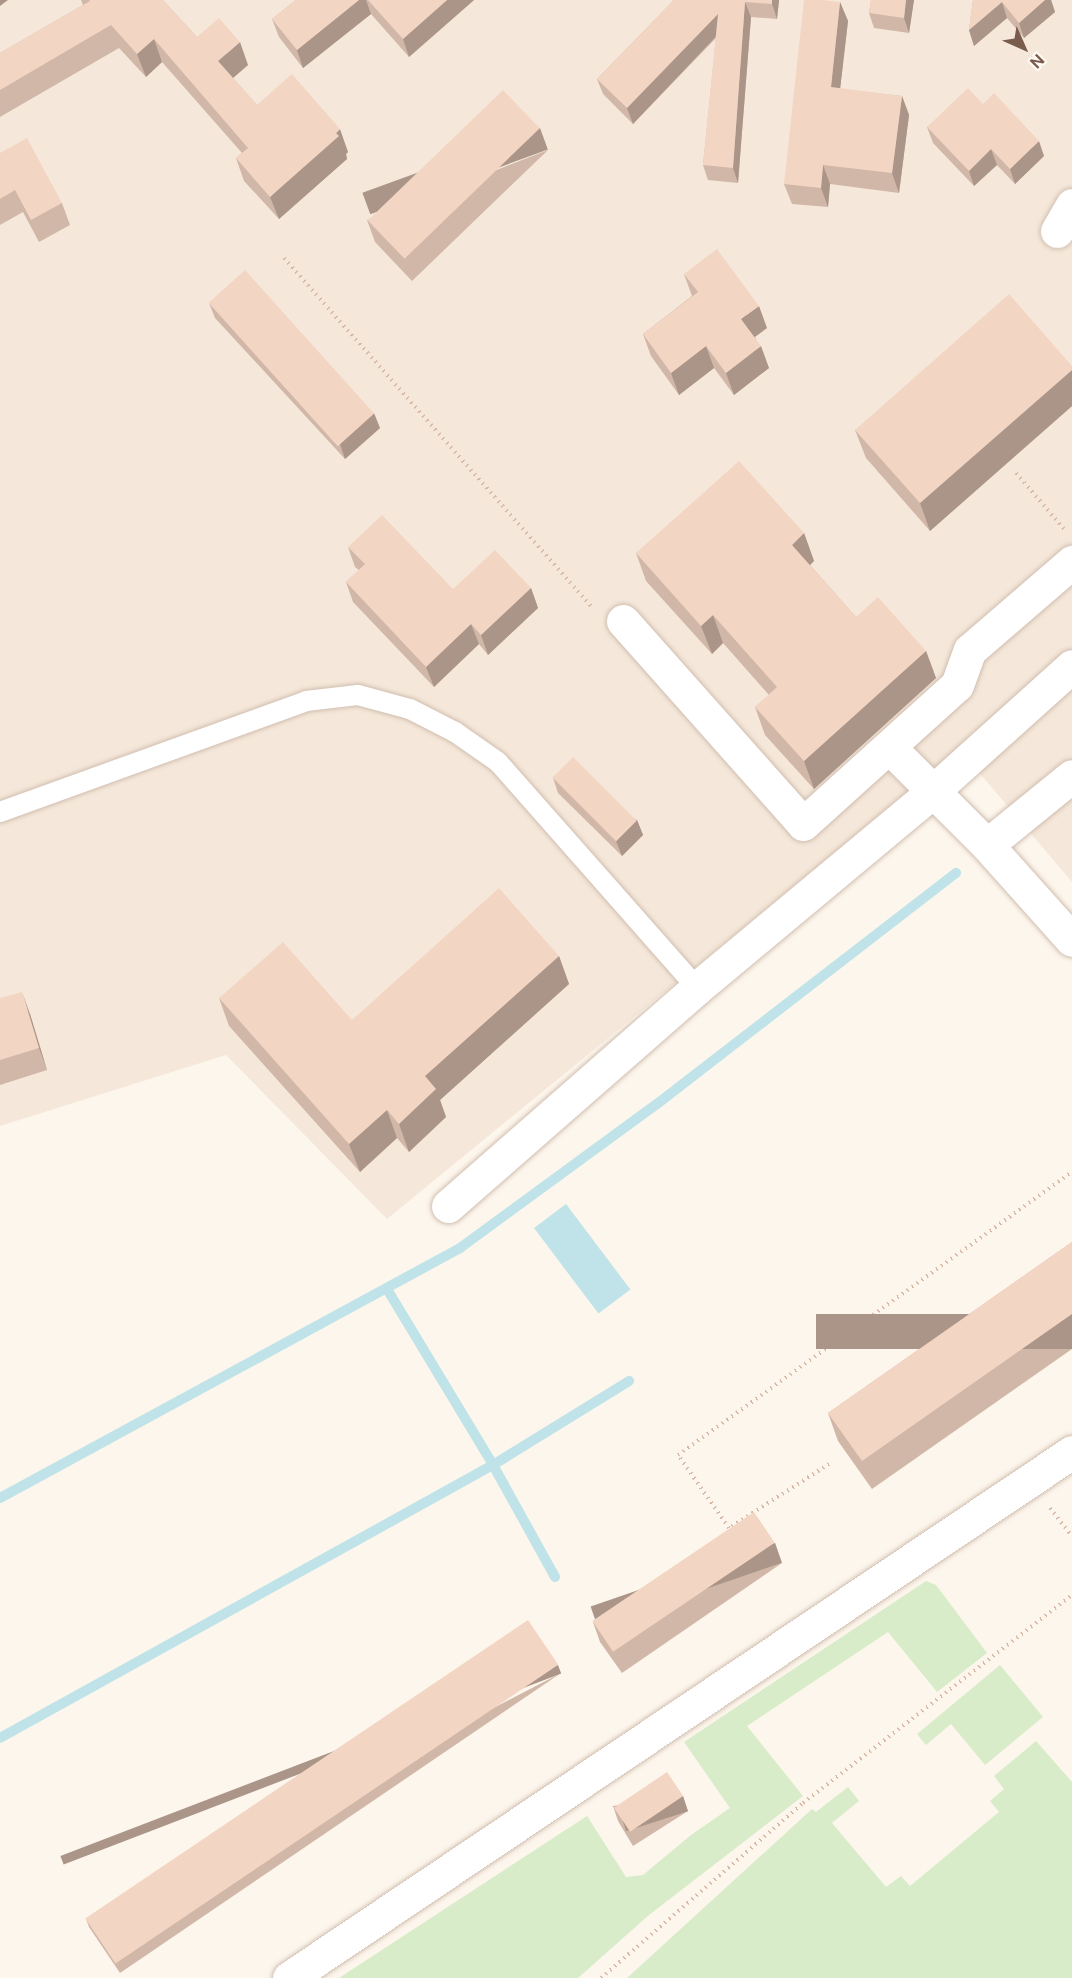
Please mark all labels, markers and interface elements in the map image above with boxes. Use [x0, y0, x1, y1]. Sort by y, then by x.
north arrow [994, 18, 1054, 78]
text: N [1026, 50, 1048, 72]

